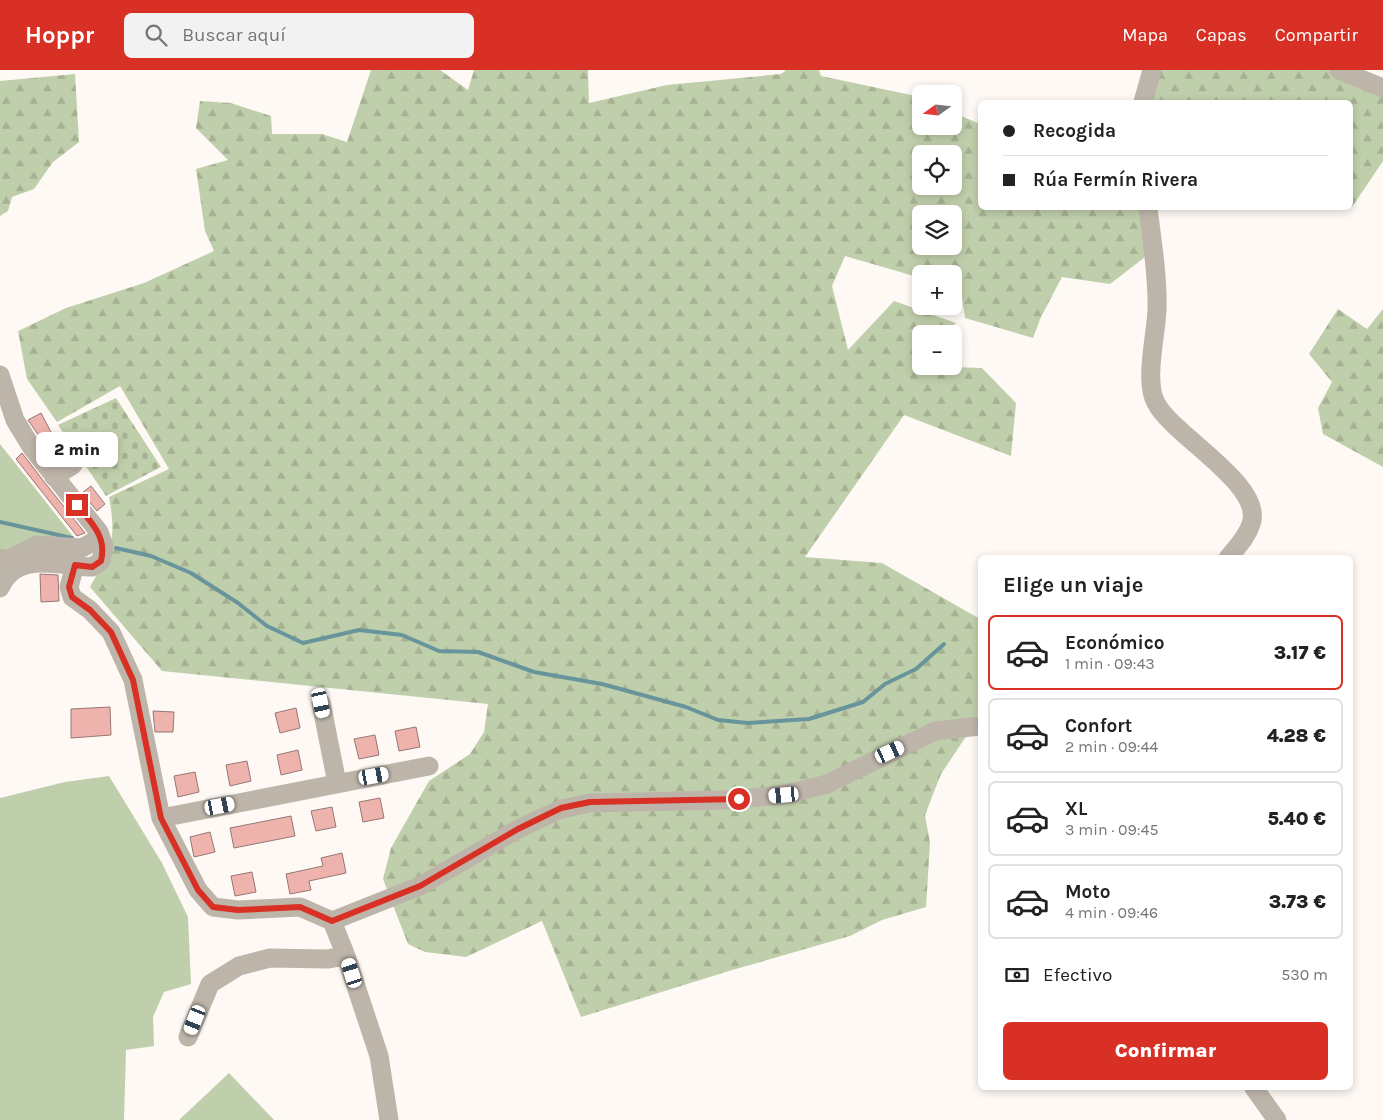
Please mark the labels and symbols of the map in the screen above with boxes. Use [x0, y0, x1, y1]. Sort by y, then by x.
north arrow [912, 85, 962, 135]
callout: 2 min [36, 432, 118, 468]
route end [66, 494, 88, 516]
car [310, 687, 331, 719]
car [873, 739, 906, 765]
car [357, 766, 390, 786]
car [768, 786, 799, 804]
route start [728, 788, 750, 810]
car [203, 796, 236, 816]
car [340, 956, 363, 990]
car [182, 1003, 207, 1037]

